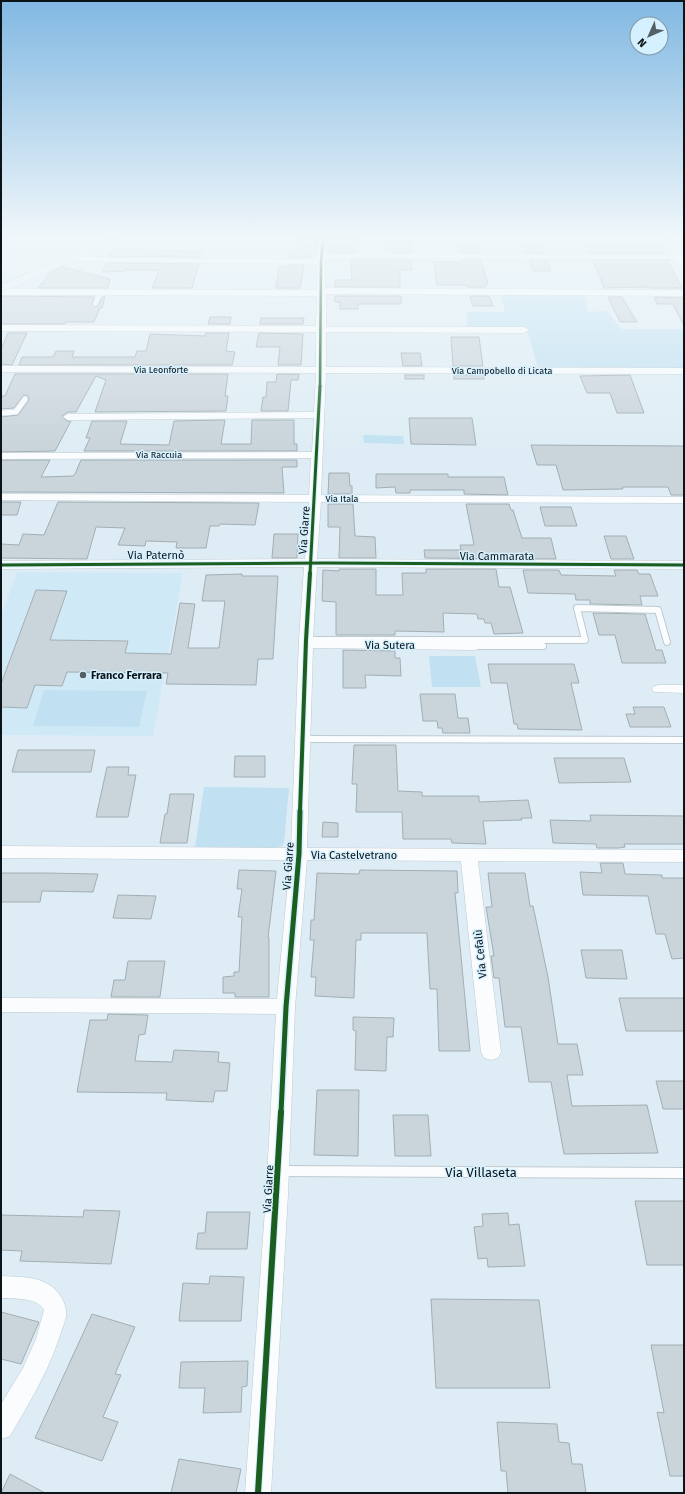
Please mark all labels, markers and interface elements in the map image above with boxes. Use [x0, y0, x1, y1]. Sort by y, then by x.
north arrow [629, 16, 669, 56]
text: N [635, 36, 649, 50]
street label: Via Leonforte [134, 365, 188, 375]
street label: Via Campobello di Licata [452, 366, 552, 376]
street label: Via Raccuia [136, 450, 182, 460]
street label: Via Itala [326, 494, 359, 504]
street label: Via Giarre [296, 505, 313, 555]
street label: Via Paternò [128, 549, 184, 562]
street label: Via Cammarata [460, 550, 534, 563]
street label: Via Sutera [365, 639, 415, 652]
place label: Franco Ferrara [91, 669, 162, 682]
marker: Franco Ferrara [78, 670, 88, 680]
street label: Via Giarre [280, 841, 297, 891]
street label: Via Castelvetrano [311, 849, 397, 862]
street label: Via Cefalù [471, 929, 490, 979]
street label: Via Giarre [261, 1165, 276, 1213]
street label: Via Villaseta [445, 1165, 517, 1180]

